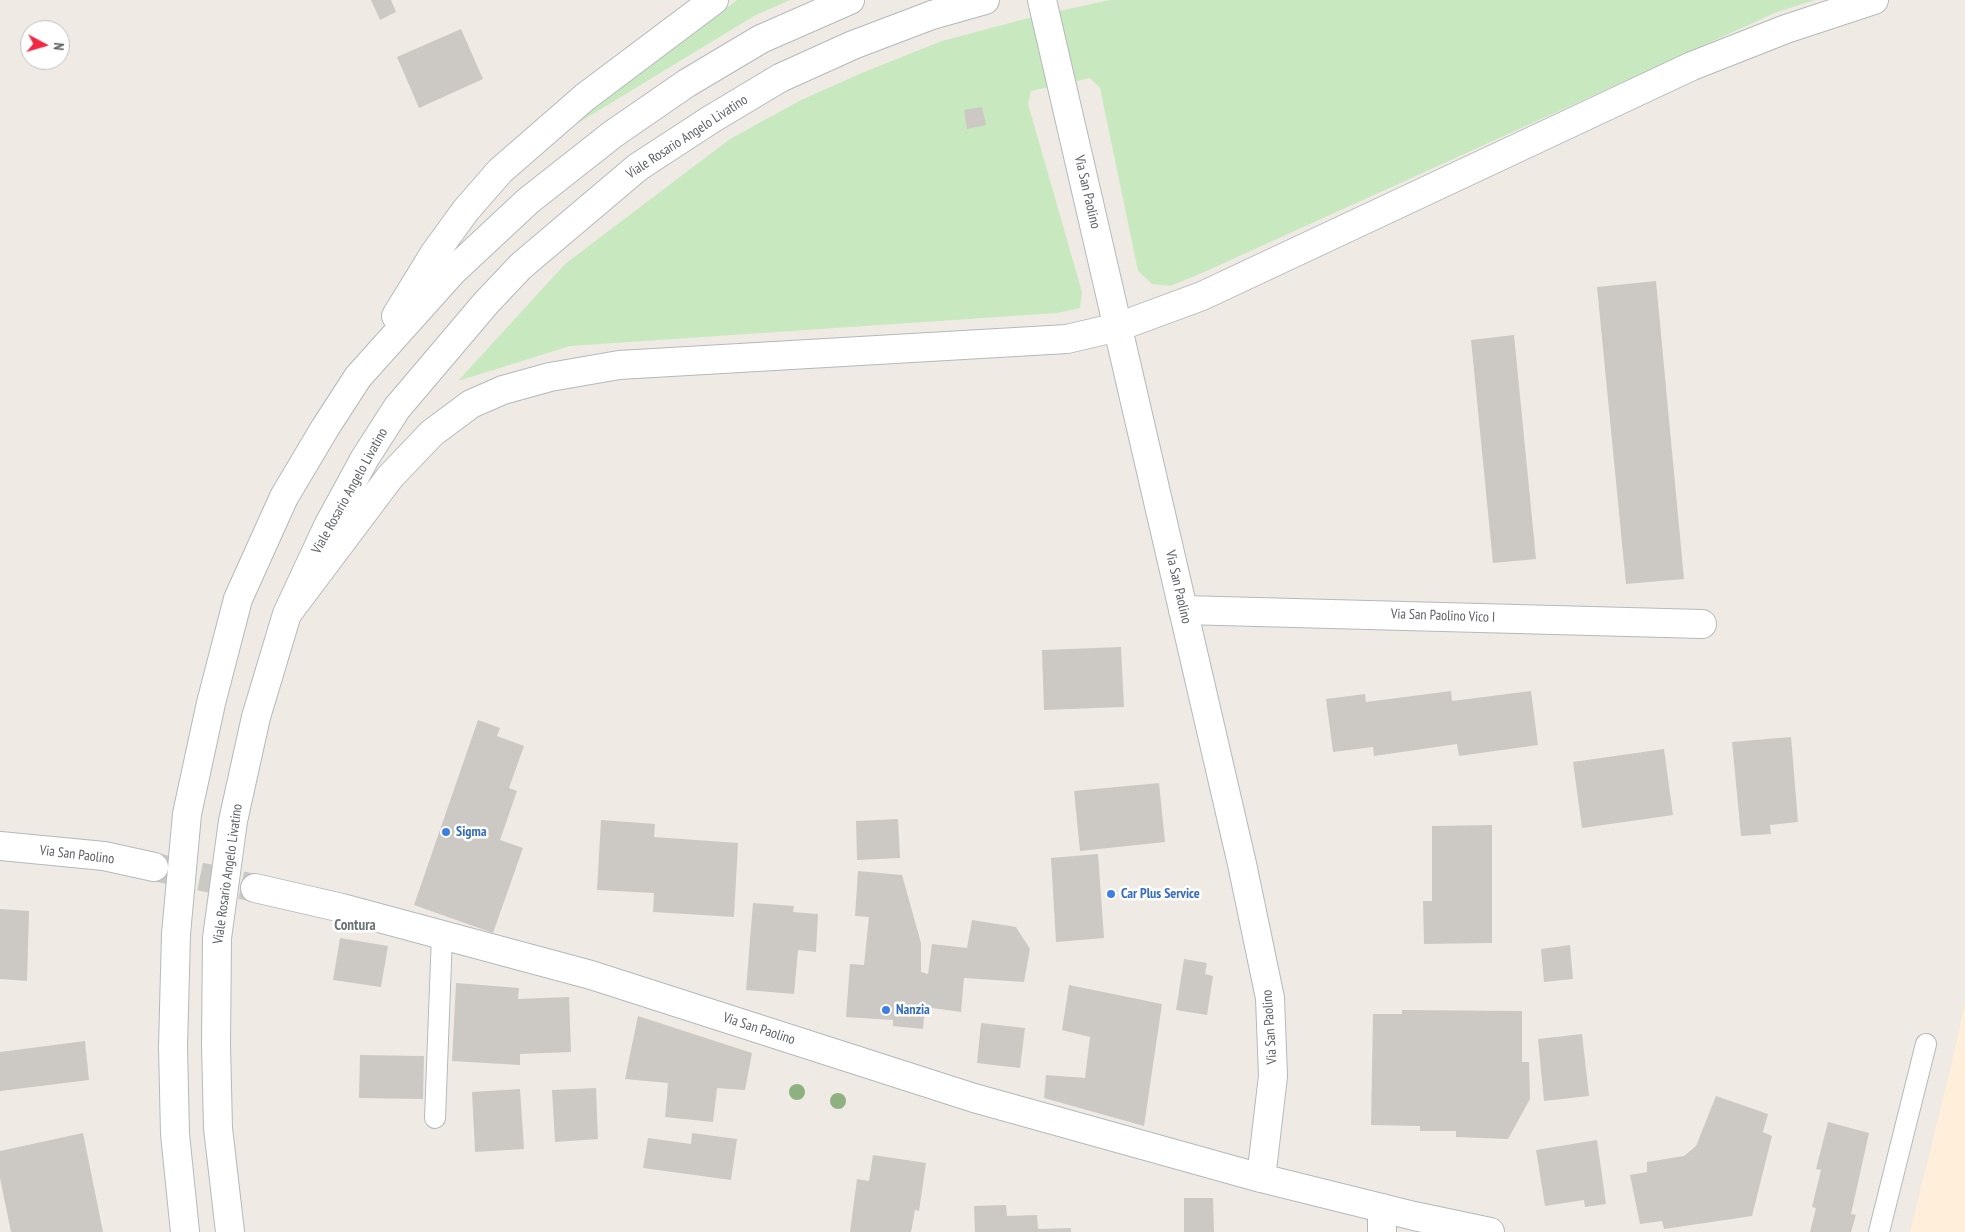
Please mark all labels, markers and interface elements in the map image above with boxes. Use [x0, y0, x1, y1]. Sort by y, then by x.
north arrow [20, 20, 70, 70]
text: N [50, 42, 68, 51]
street label: Viale Rosario Angelo Livatino [623, 91, 751, 183]
street label: Via San Paolino [1070, 154, 1104, 230]
street label: Viale Rosario Angelo Livatino [308, 425, 392, 557]
street label: Via San Paolino [1161, 549, 1195, 625]
street label: Via San Paolino Vico I [1391, 606, 1495, 626]
street label: Viale Rosario Angelo Livatino [210, 803, 246, 945]
place label: Sigma [456, 824, 487, 840]
marker: Sigma [440, 826, 452, 838]
street label: Via San Paolino [39, 842, 115, 868]
place label: Car Plus Service [1121, 886, 1200, 902]
marker: Car Plus Service [1105, 888, 1117, 900]
district label: Contura [334, 917, 376, 935]
street label: Via San Paolino [1259, 989, 1281, 1065]
place label: Nanzia [896, 1002, 930, 1018]
marker: Nanzia [880, 1004, 892, 1016]
street label: Via San Paolino [721, 1009, 797, 1049]

